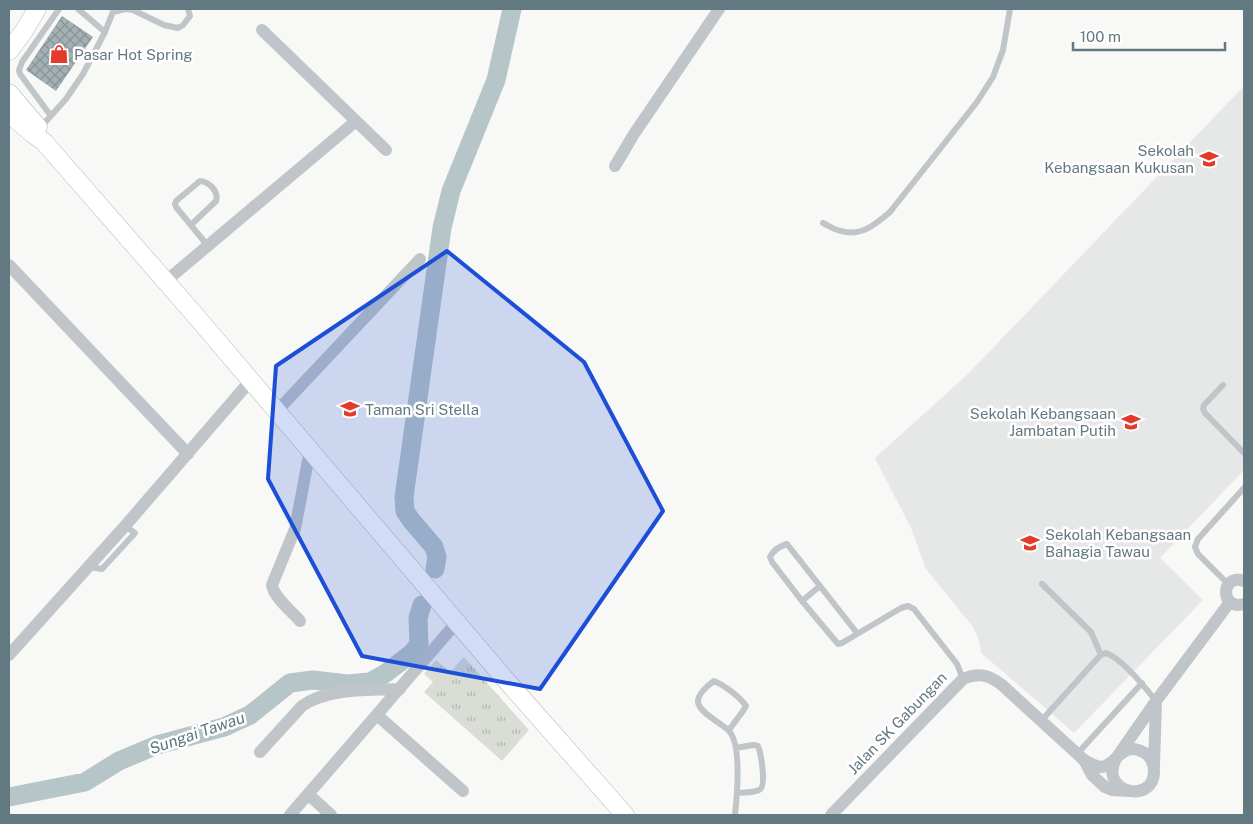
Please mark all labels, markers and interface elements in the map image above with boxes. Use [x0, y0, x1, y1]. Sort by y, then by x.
scale bar [1073, 20, 1226, 52]
text: 100 m [1080, 28, 1121, 45]
shop icon: Pasar Hot Spring [48, 43, 70, 65]
place label: Pasar Hot Spring [74, 46, 193, 63]
place label: Sekolah Kebangsaan Kukusan [1044, 142, 1194, 176]
school or university icon: Sekolah Kebangsaan Kukusan [1198, 148, 1220, 170]
school or university icon: Taman Sri Stella [339, 398, 361, 420]
place label: Taman Sri Stella [365, 401, 479, 418]
place label: Sekolah Kebangsaan Jambatan Putih [970, 405, 1116, 439]
school or university icon: Sekolah Kebangsaan Jambatan Putih [1120, 411, 1142, 433]
place label: Sekolah Kebangsaan Bahagia Tawau [1045, 526, 1191, 560]
school or university icon: Sekolah Kebangsaan Bahagia Tawau [1019, 532, 1041, 554]
street label: Jalan SK Gabungan [844, 669, 950, 777]
water label: Sungai Tawau [147, 708, 247, 758]

